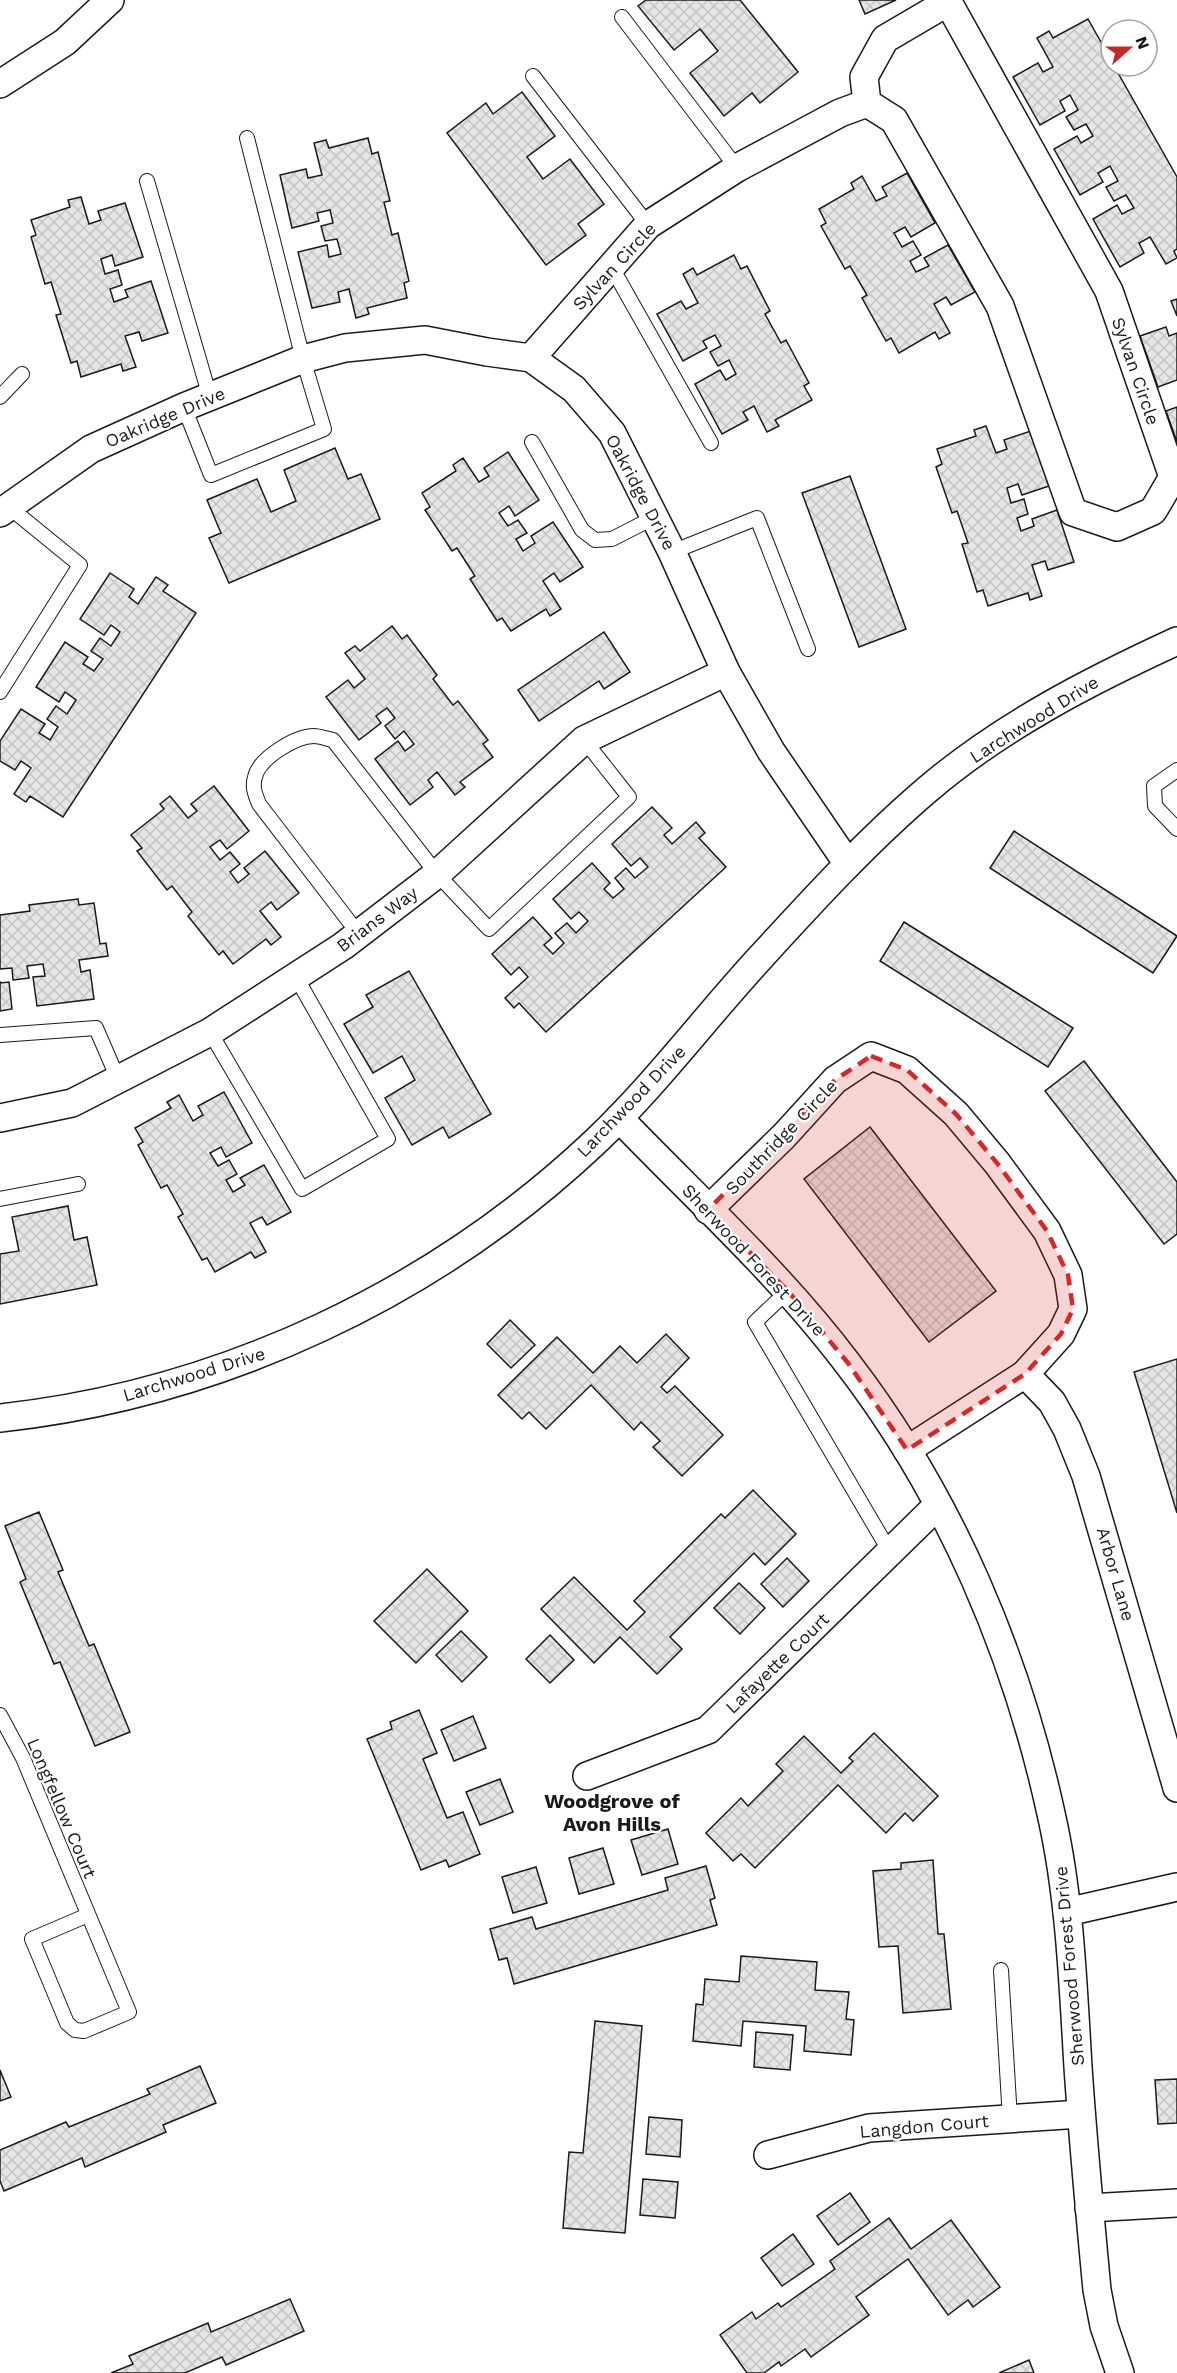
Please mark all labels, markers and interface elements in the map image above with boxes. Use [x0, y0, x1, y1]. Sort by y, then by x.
north arrow [1099, 18, 1159, 78]
text: N [1132, 34, 1154, 52]
street label: Sylvan Circle [568, 218, 660, 314]
street label: Sylvan Circle [1108, 315, 1164, 427]
street label: Oakridge Drive [102, 382, 228, 452]
street label: Oakridge Drive [602, 430, 680, 554]
street label: Larchwood Drive [966, 671, 1102, 767]
street label: Brians Way [332, 881, 422, 956]
street label: Larchwood Drive [572, 1041, 690, 1161]
street label: Southridge Circle [721, 1075, 841, 1199]
street label: Sherwood Forest Drive [678, 1180, 830, 1340]
street label: Larchwood Drive [120, 1342, 268, 1406]
street label: Arbor Lane [1093, 1525, 1139, 1623]
street label: Lafayette Court [721, 1608, 833, 1718]
street label: Longfellow Court [23, 1735, 101, 1882]
district label: Woodgrove of Avon Hills [544, 1789, 680, 1836]
street label: Sherwood Forest Drive [1050, 1865, 1088, 2067]
street label: Langdon Court [859, 2110, 990, 2142]

